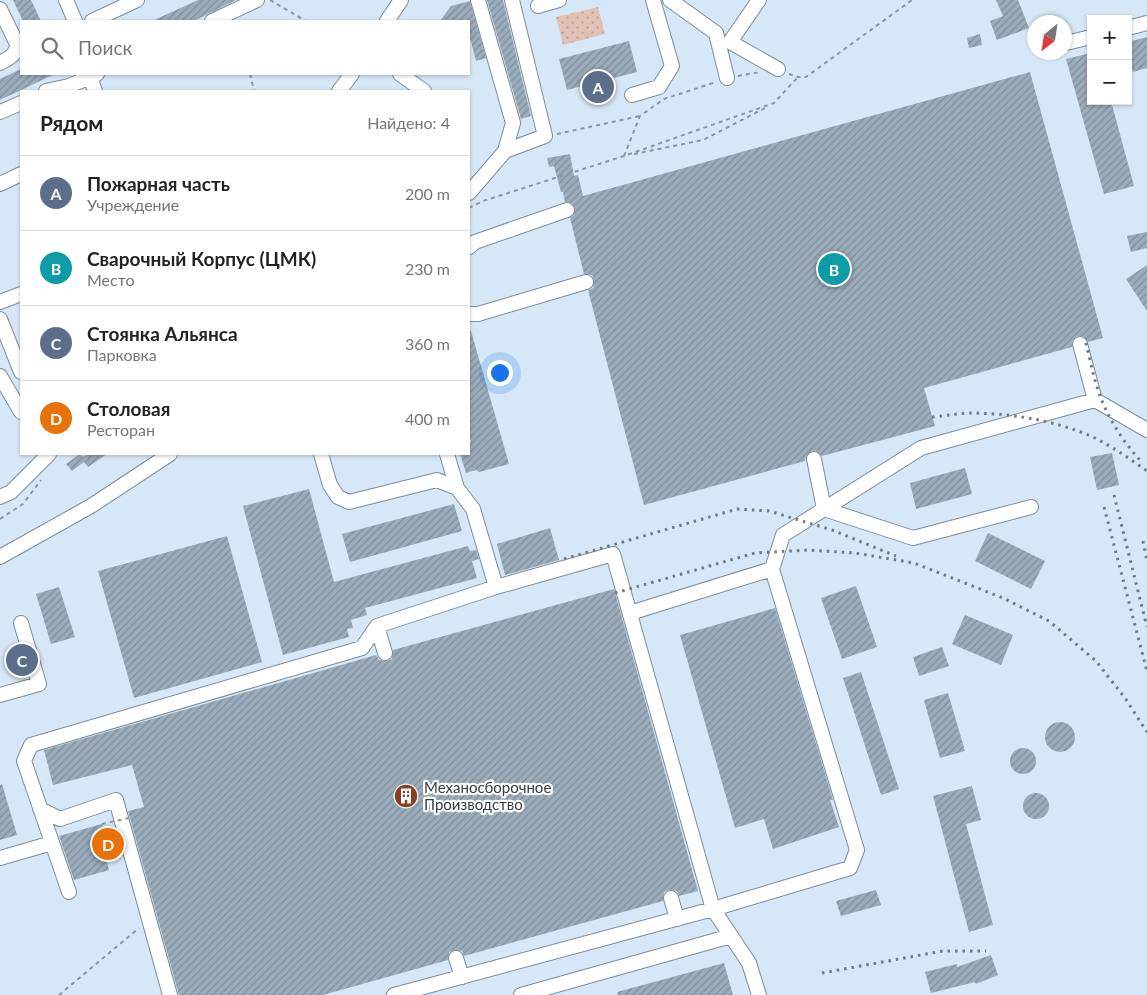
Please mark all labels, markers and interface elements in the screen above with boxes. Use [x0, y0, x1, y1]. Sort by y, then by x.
north arrow [1027, 15, 1072, 60]
map controls [1087, 15, 1132, 105]
button: + [1087, 15, 1132, 60]
search box [20, 20, 470, 75]
icon: search [38, 34, 66, 62]
text: Поиск [78, 36, 132, 59]
button: − [1087, 60, 1132, 105]
pin: A [582, 68, 614, 106]
text: Рядом [40, 110, 103, 135]
text: Найдено: 4 [367, 113, 450, 132]
text: Пожарная часть [87, 172, 230, 195]
text: A [50, 184, 62, 203]
text: 200 m [405, 184, 450, 203]
text: Учреждение [87, 195, 179, 214]
text: Сварочный Корпус (ЦМК) [87, 247, 316, 270]
pin: B [818, 250, 850, 288]
text: B [51, 259, 61, 278]
text: 230 m [405, 259, 450, 278]
text: Место [87, 270, 135, 289]
text: Стоянка Альянса [87, 322, 238, 345]
text: C [51, 334, 61, 353]
text: 360 m [405, 334, 450, 353]
text: Парковка [87, 345, 157, 364]
your location [487, 360, 513, 386]
text: Столовая [87, 397, 170, 420]
text: D [50, 409, 62, 428]
text: 400 m [405, 409, 450, 428]
text: Ресторан [87, 420, 155, 439]
pin: C [6, 641, 38, 679]
place label: Механосборочное Производство [424, 778, 551, 813]
building icon: Механосборочное Производство [393, 783, 419, 809]
pin: D [92, 825, 124, 863]

